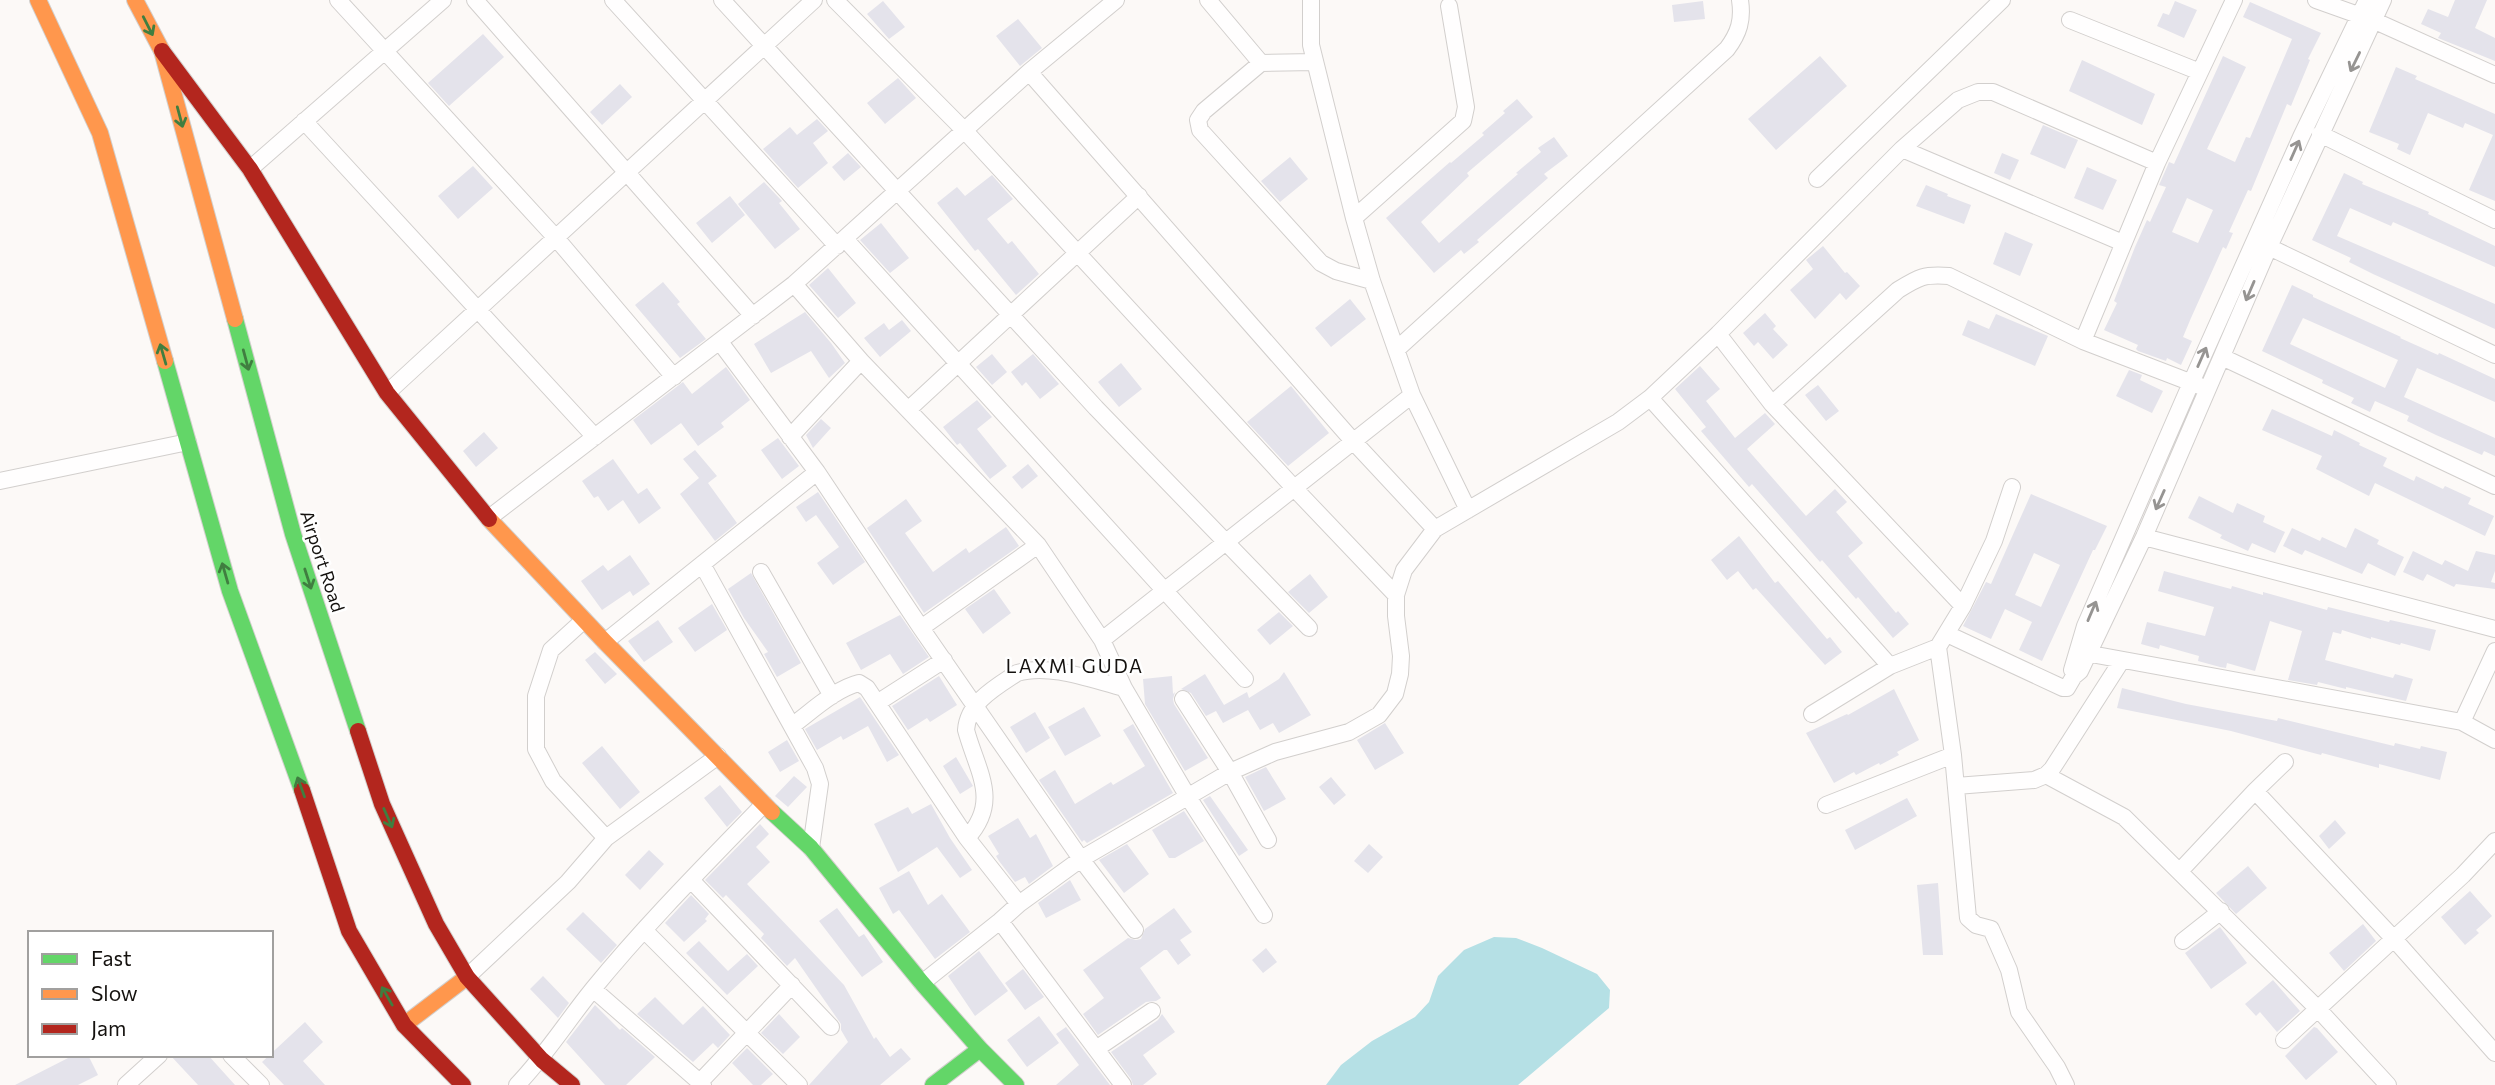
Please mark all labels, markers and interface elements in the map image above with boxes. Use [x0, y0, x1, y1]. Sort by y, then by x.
one-way arrow [142, 15, 156, 35]
one-way arrow [2348, 51, 2361, 72]
one-way arrow [174, 106, 187, 128]
one-way arrow [2289, 140, 2302, 161]
one-way arrow [2243, 280, 2256, 301]
one-way arrow [156, 343, 169, 365]
one-way arrow [2196, 347, 2209, 369]
one-way arrow [240, 349, 253, 371]
one-way arrow [2153, 489, 2166, 510]
street label: Airport Road [296, 507, 350, 615]
one-way arrow [217, 562, 230, 584]
one-way arrow [302, 568, 315, 590]
one-way arrow [2086, 601, 2099, 622]
district label: LAXMI GUDA [1006, 654, 1144, 677]
one-way arrow [293, 776, 306, 798]
one-way arrow [382, 807, 395, 828]
legend [28, 931, 273, 1057]
text: Fast [91, 945, 132, 970]
text: Slow [91, 980, 138, 1005]
one-way arrow [380, 987, 394, 1007]
text: Jam [91, 1015, 126, 1040]

